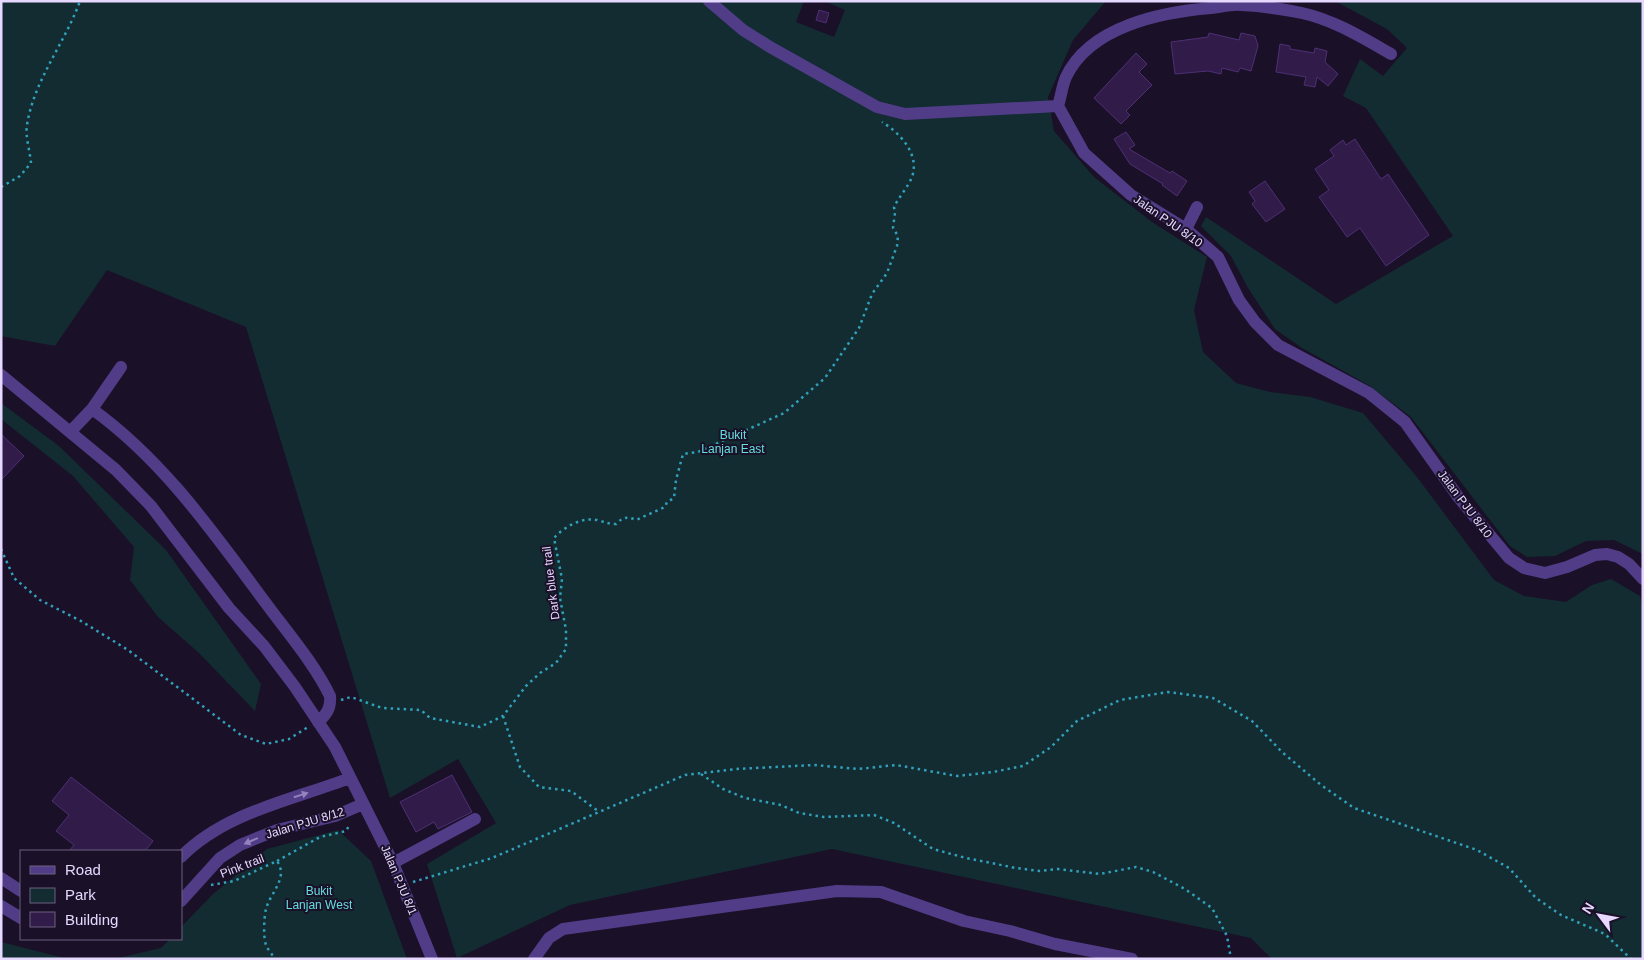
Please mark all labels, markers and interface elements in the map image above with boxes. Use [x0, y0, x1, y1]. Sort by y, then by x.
street label: Jalan PJU 8/10 [1131, 192, 1206, 250]
park label: Bukit Lanjan East [701, 428, 765, 456]
street label: Jalan PJU 8/10 [1435, 467, 1495, 541]
street label: Dark blue trail [540, 545, 562, 621]
one-way arrow [293, 791, 308, 799]
street label: Jalan PJU 8/12 [264, 804, 346, 842]
one-way arrow [244, 837, 258, 845]
street label: Jalan PJU 8/1 [378, 843, 420, 917]
legend [20, 850, 182, 940]
street label: Pink trail [218, 851, 266, 881]
text: Road [65, 861, 101, 878]
park label: Bukit Lanjan West [286, 884, 353, 912]
text: Park [65, 886, 96, 903]
north arrow [1574, 890, 1624, 940]
text: N [1579, 900, 1597, 917]
text: Building [65, 911, 118, 928]

